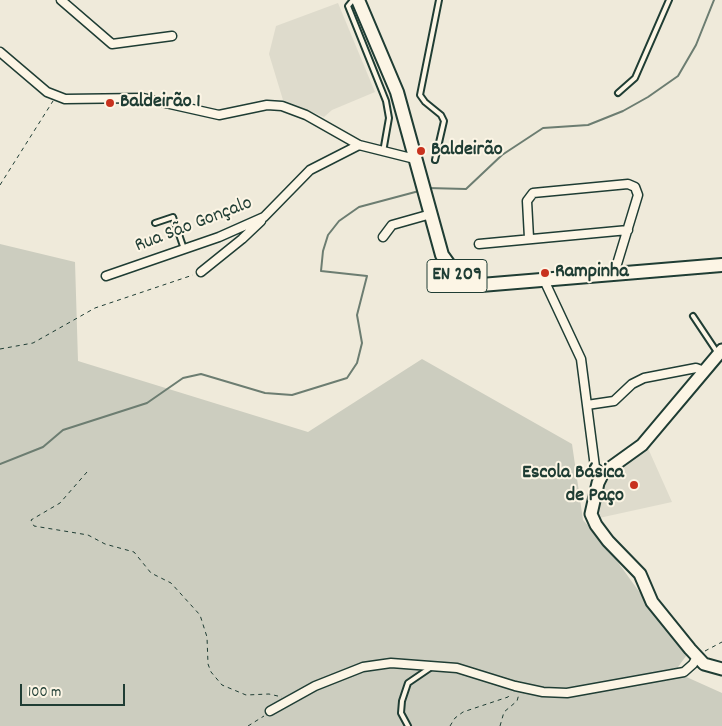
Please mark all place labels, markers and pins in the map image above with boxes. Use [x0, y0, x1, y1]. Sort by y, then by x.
place label: Baldeirão 1 [120, 91, 201, 115]
marker: Baldeirão 1 [104, 97, 116, 109]
place label: Baldeirão [431, 139, 503, 163]
marker: Baldeirão [415, 145, 427, 157]
place label: Rampinha [555, 261, 629, 285]
marker: Rampinha [539, 267, 551, 279]
place label: Escola Básica de Paço [522, 462, 624, 509]
marker: Escola Básica de Paço [628, 479, 640, 491]

